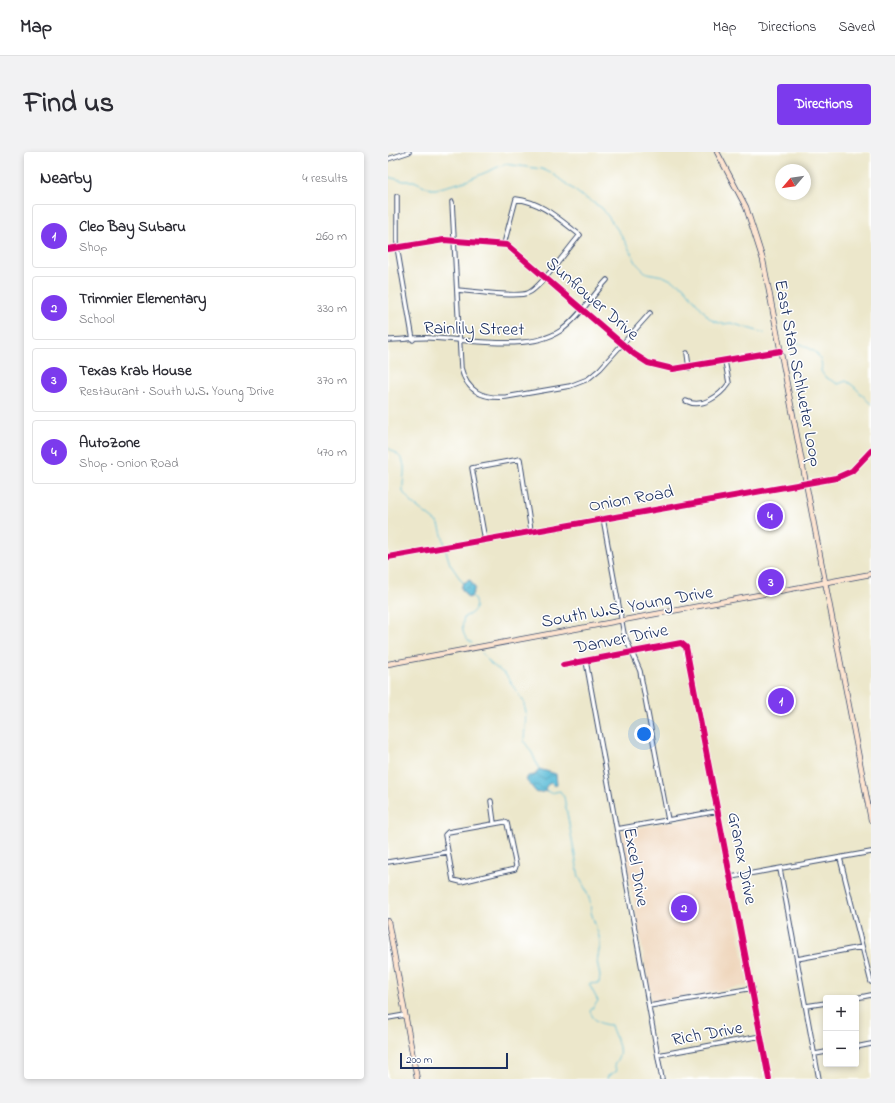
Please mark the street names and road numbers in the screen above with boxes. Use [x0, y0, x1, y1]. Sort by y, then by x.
street label: Sunflower Drive [539, 251, 645, 348]
street label: East Stan Schlueter Loop [766, 278, 828, 469]
street label: Rainlily Street [423, 316, 525, 344]
street label: Onion Road [587, 480, 676, 520]
street label: South W.S. Young Drive [539, 580, 716, 637]
street label: Danver Drive [571, 618, 671, 662]
street label: Granex Drive [719, 810, 763, 908]
street label: Excel Drive [615, 826, 655, 910]
street label: Rich Drive [670, 1016, 746, 1054]

